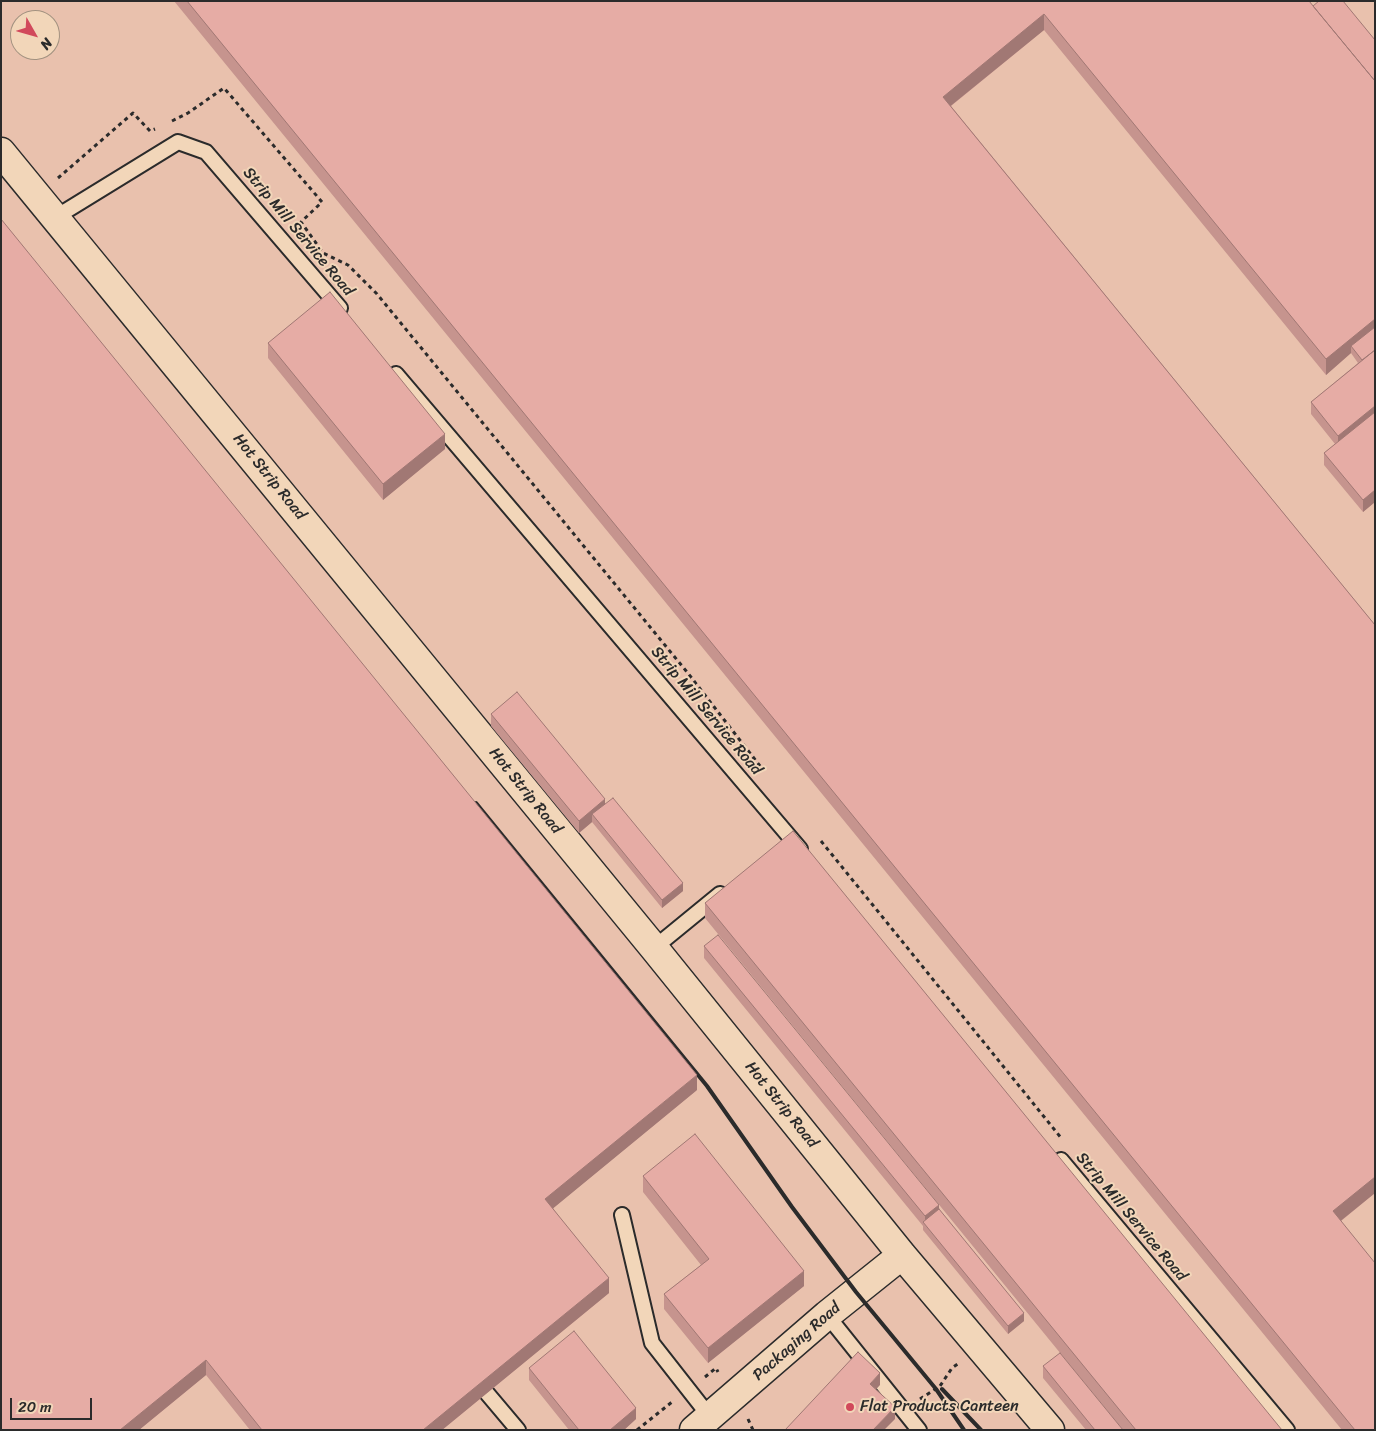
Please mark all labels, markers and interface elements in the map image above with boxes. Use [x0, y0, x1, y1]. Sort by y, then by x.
north arrow [10, 10, 60, 60]
text: N [34, 32, 59, 55]
street label: Strip Mill Service Road [239, 164, 357, 300]
street label: Hot Strip Road [228, 430, 310, 524]
street label: Strip Mill Service Road [647, 643, 765, 779]
street label: Hot Strip Road [484, 744, 566, 838]
street label: Hot Strip Road [740, 1058, 822, 1152]
street label: Strip Mill Service Road [1072, 1149, 1190, 1285]
street label: Packaging Road [749, 1299, 845, 1385]
scale bar [12, 1388, 95, 1420]
text: 20 m [18, 1394, 52, 1420]
place label: Flat Products Canteen [860, 1397, 1019, 1417]
marker: Flat Products Canteen [844, 1401, 856, 1413]

